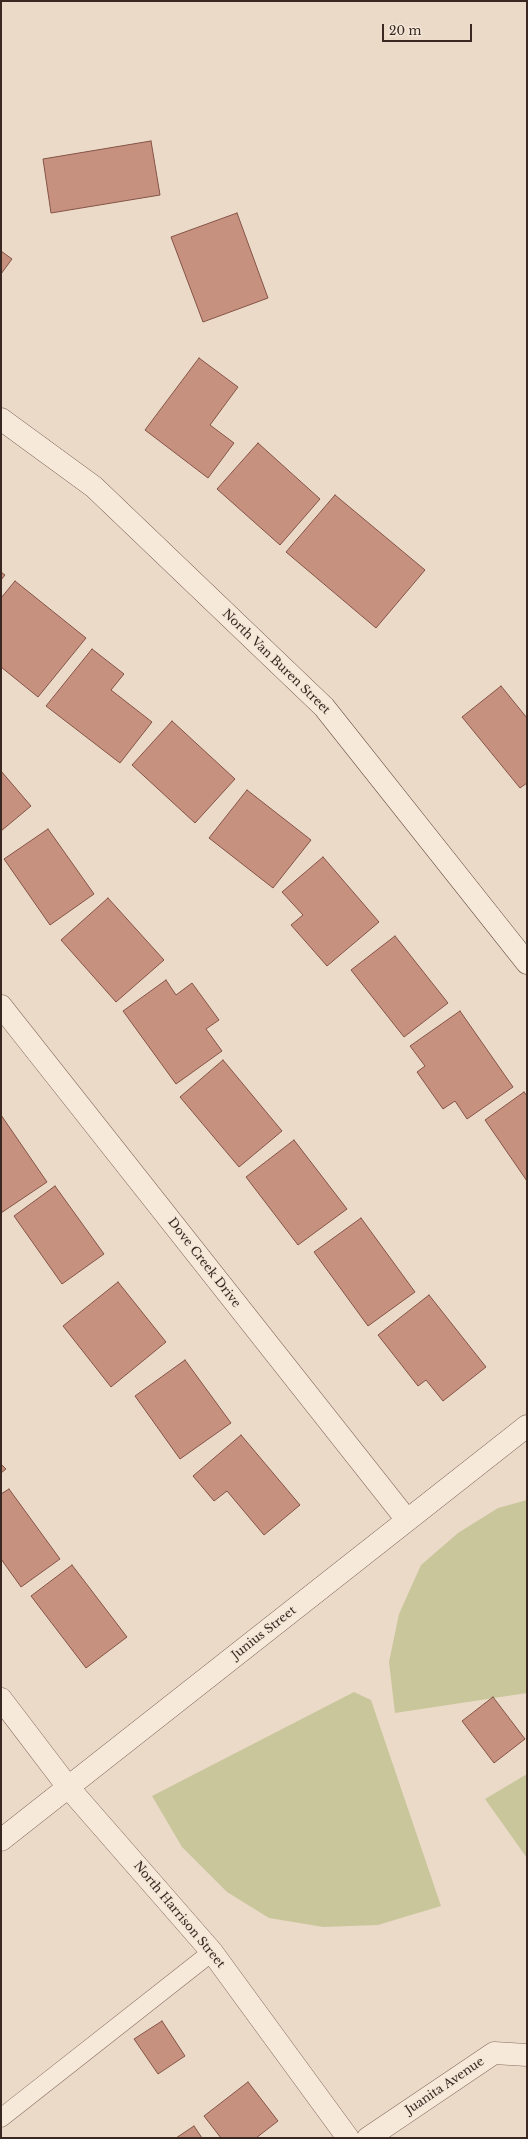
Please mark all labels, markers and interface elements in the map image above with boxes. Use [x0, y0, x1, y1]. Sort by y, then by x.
scale bar [384, 16, 474, 42]
text: 20 m [389, 23, 421, 38]
street label: North Van Buren Street [219, 607, 333, 717]
street label: Dove Creek Drive [165, 1215, 243, 1311]
street label: Junius Street [229, 1603, 299, 1663]
street label: North Harrison Street [130, 1859, 228, 1971]
street label: Juanita Avenue [403, 2054, 487, 2118]

